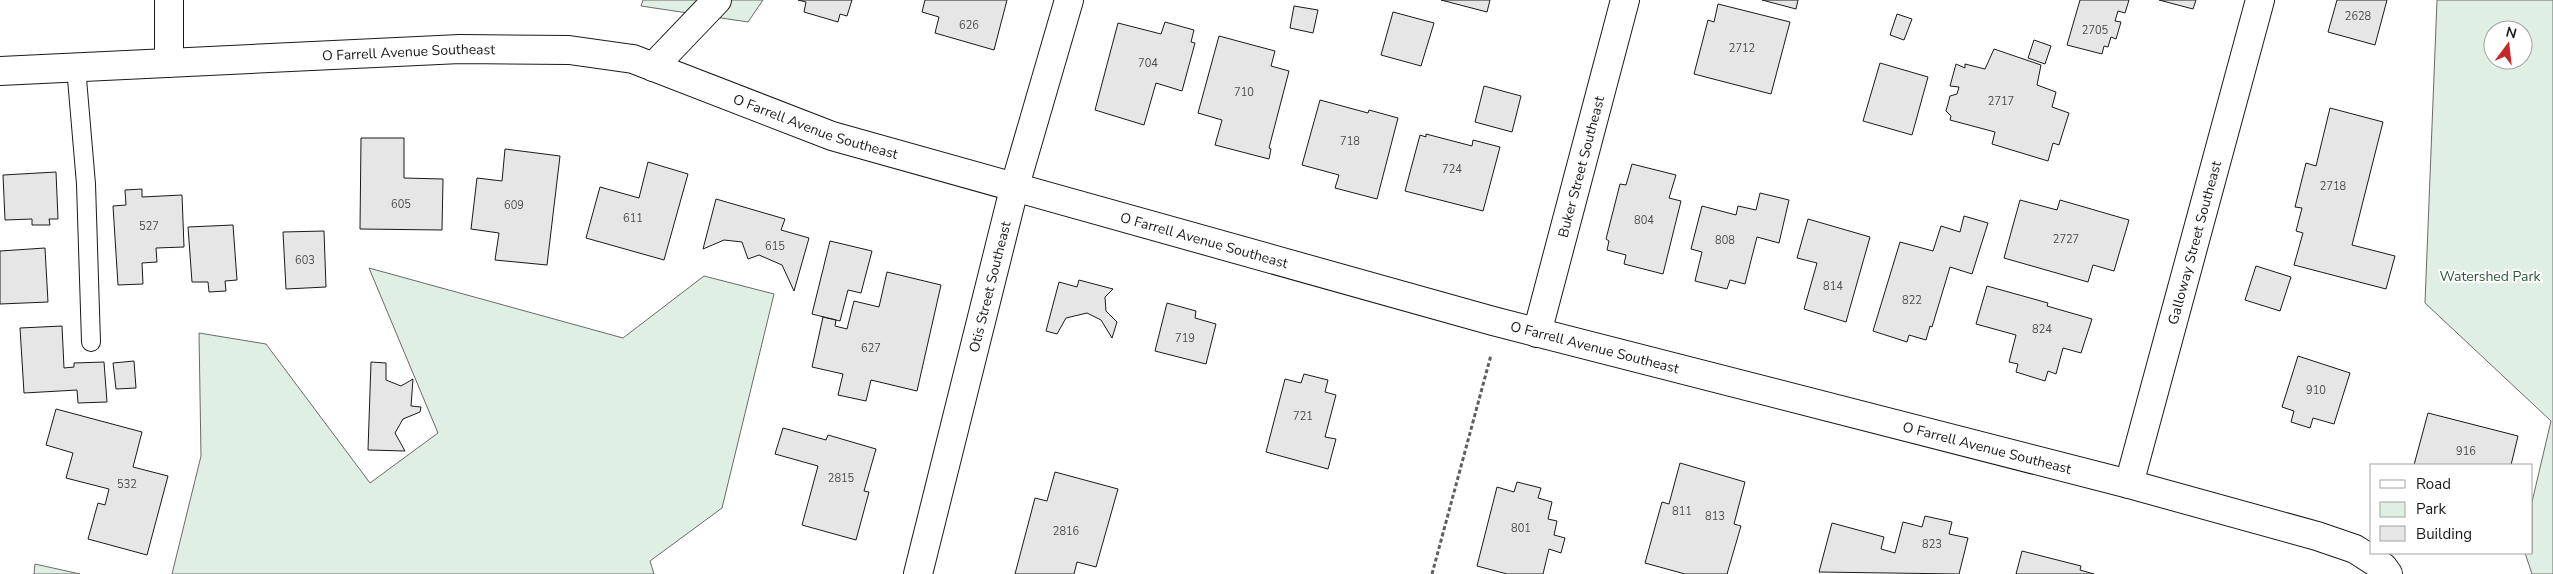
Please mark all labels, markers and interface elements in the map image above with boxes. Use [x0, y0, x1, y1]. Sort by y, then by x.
house number: 2628 [2345, 9, 2372, 24]
house number: 626 [959, 18, 979, 33]
north arrow [2483, 20, 2533, 70]
text: N [2504, 22, 2519, 43]
house number: 2705 [2082, 23, 2109, 38]
street label: O Farrell Avenue Southeast [322, 40, 495, 66]
house number: 2712 [1729, 41, 1755, 56]
house number: 704 [1138, 56, 1158, 71]
house number: 710 [1234, 85, 1254, 100]
street label: O Farrell Avenue Southeast [730, 90, 900, 164]
street label: Buker Street Southeast [1554, 94, 1609, 240]
house number: 2717 [1988, 94, 2014, 109]
house number: 718 [1340, 134, 1360, 149]
street label: Galloway Street Southeast [2164, 159, 2226, 327]
house number: 724 [1442, 162, 1462, 177]
house number: 2718 [2320, 179, 2347, 194]
house number: 605 [391, 197, 411, 212]
house number: 609 [504, 198, 524, 213]
street label: O Farrell Avenue Southeast [1118, 208, 1290, 273]
house number: 611 [623, 211, 643, 226]
house number: 804 [1634, 213, 1654, 228]
house number: 527 [139, 219, 159, 234]
street label: Otis Street Southeast [965, 219, 1016, 355]
house number: 2727 [2053, 232, 2079, 247]
house number: 808 [1715, 233, 1735, 248]
house number: 615 [765, 239, 785, 254]
house number: 603 [295, 253, 315, 268]
park label: Watershed Park [2439, 267, 2542, 286]
house number: 814 [1823, 279, 1843, 294]
house number: 822 [1902, 293, 1922, 308]
street label: O Farrell Avenue Southeast [1508, 317, 1681, 378]
house number: 824 [2032, 322, 2052, 337]
house number: 719 [1175, 331, 1195, 346]
house number: 627 [861, 341, 881, 356]
house number: 910 [2306, 383, 2326, 398]
house number: 721 [1293, 409, 1313, 424]
street label: O Farrell Avenue Southeast [1901, 417, 2073, 479]
house number: 916 [2456, 444, 2476, 459]
legend [2370, 464, 2533, 554]
house number: 2815 [828, 471, 855, 486]
text: Road [2416, 474, 2451, 494]
house number: 532 [117, 477, 137, 492]
text: Park [2416, 499, 2446, 519]
house number: 811 [1672, 504, 1692, 519]
house number: 813 [1705, 509, 1725, 524]
house number: 801 [1511, 521, 1531, 536]
house number: 2816 [1053, 524, 1080, 539]
text: Building [2416, 524, 2472, 544]
house number: 823 [1922, 537, 1942, 552]

